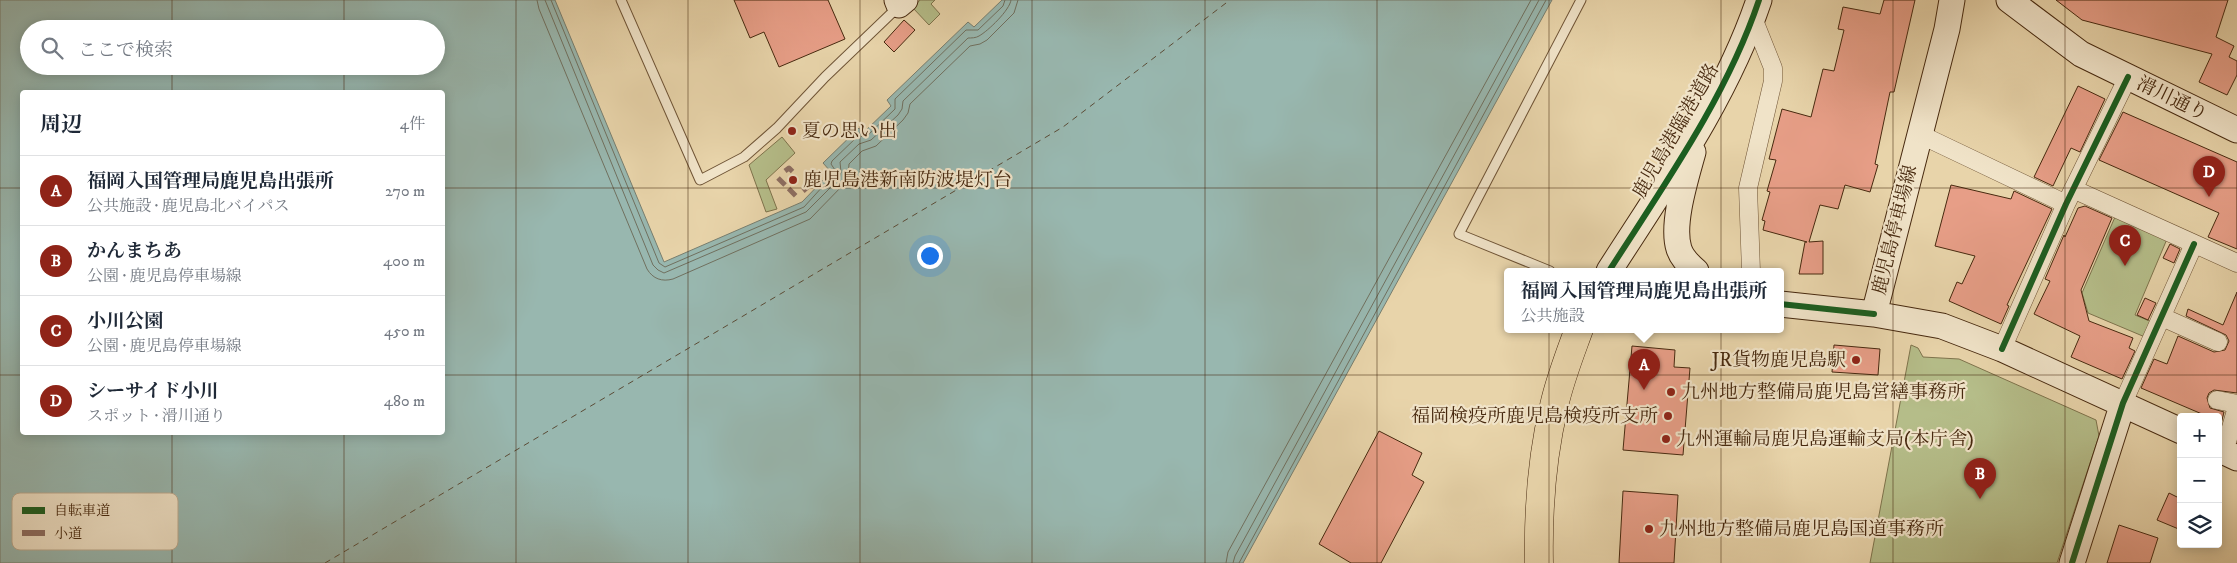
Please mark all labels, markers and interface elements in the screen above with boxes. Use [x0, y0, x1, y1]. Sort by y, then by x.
search box [20, 20, 445, 75]
icon: search [38, 34, 66, 62]
text: ここで検索 [78, 39, 173, 62]
street label: 鹿児島港臨港道路 [1628, 59, 1724, 203]
street label: 滑川通り [2133, 72, 2211, 126]
text: 周辺 [40, 112, 82, 138]
text: 4件 [400, 114, 425, 134]
place label: 夏の思い出 [802, 120, 897, 143]
marker: 夏の思い出 [786, 125, 798, 137]
pin: D [2193, 156, 2225, 197]
street label: 鹿児島停車場線 [1868, 163, 1922, 297]
place label: 鹿児島港新南防波堤灯台 [803, 169, 1012, 192]
text: 福岡入国管理局鹿児島出張所 [87, 170, 334, 193]
marker: 鹿児島港新南防波堤灯台 [787, 174, 799, 186]
text: A [51, 181, 61, 201]
text: 270 m [385, 181, 425, 201]
text: 公共施設 · 鹿児島北バイパス [87, 196, 289, 216]
pin: C [2109, 225, 2141, 266]
text: かんまちあ [87, 240, 182, 263]
your location [917, 243, 943, 269]
text: B [51, 251, 61, 271]
text: 400 m [383, 251, 425, 271]
text: 公園 · 鹿児島停車場線 [87, 266, 242, 286]
popup [1504, 268, 1784, 333]
text: 福岡入国管理局鹿児島出張所 [1520, 280, 1768, 303]
text: 公共施設 [1520, 306, 1585, 326]
text: 小川公園 [87, 310, 163, 333]
text: C [51, 321, 61, 341]
text: 450 m [384, 321, 425, 341]
text: 公園 · 鹿児島停車場線 [87, 336, 242, 356]
pin: A [1628, 349, 1660, 390]
place label: JR貨物鹿児島駅 [1710, 349, 1846, 372]
marker: JR貨物鹿児島駅 [1850, 354, 1862, 366]
text: シーサイド小川 [87, 380, 219, 403]
place label: 九州地方整備局鹿児島営繕事務所 [1681, 381, 1966, 404]
marker: 九州地方整備局鹿児島営繕事務所 [1665, 386, 1677, 398]
text: D [50, 391, 62, 411]
text: 480 m [384, 391, 425, 411]
place label: 福岡検疫所鹿児島検疫所支所 [1411, 405, 1658, 428]
text: スポット · 滑川通り [87, 406, 226, 426]
marker: 福岡検疫所鹿児島検疫所支所 [1662, 410, 1674, 422]
map controls [2177, 413, 2222, 548]
button: + [2177, 413, 2222, 458]
place label: 九州運輸局鹿児島運輸支局(本庁舎) [1676, 428, 1974, 451]
marker: 九州運輸局鹿児島運輸支局(本庁舎) [1660, 433, 1672, 445]
pin: B [1964, 458, 1996, 499]
button: − [2177, 458, 2222, 503]
legend [12, 493, 178, 550]
text: 自転車道 [54, 502, 110, 520]
button: layers [2177, 503, 2222, 548]
place label: 九州地方整備局鹿児島国道事務所 [1659, 518, 1944, 541]
marker: 九州地方整備局鹿児島国道事務所 [1643, 523, 1655, 535]
text: 小道 [54, 525, 82, 543]

